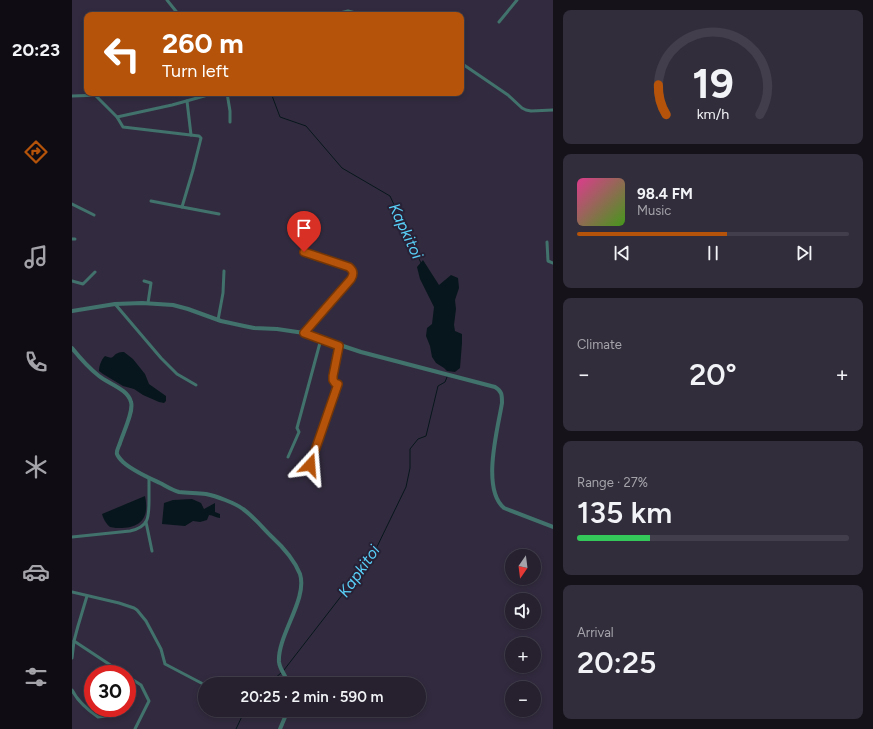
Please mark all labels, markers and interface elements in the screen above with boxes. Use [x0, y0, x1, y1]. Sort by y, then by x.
text: 260 m [162, 26, 244, 60]
icon: left [96, 28, 148, 80]
text: 20:23 [12, 39, 60, 61]
text: 19 [692, 58, 734, 108]
text: Turn left [162, 60, 229, 82]
text: km/h [697, 104, 729, 122]
icon: directions [22, 138, 50, 166]
text: 98.4 FM [637, 185, 693, 203]
water label: Kapkitoi [385, 200, 427, 262]
text: Music [637, 203, 671, 218]
pin [287, 211, 321, 252]
icon: arrive [293, 217, 315, 239]
icon: previous [611, 242, 633, 264]
icon: pause [702, 242, 724, 264]
icon: next [793, 242, 815, 264]
icon: music [22, 243, 50, 271]
text: Climate [577, 337, 622, 352]
icon: phone [22, 348, 50, 376]
text: 20° [689, 356, 737, 393]
text: − [577, 361, 591, 388]
text: + [835, 361, 849, 388]
position arrow [289, 444, 331, 486]
icon: climate [22, 453, 50, 481]
text: Range · 27% [577, 475, 648, 490]
text: 135 km [577, 494, 672, 531]
water label: Kapkitoi [334, 541, 384, 601]
north arrow [505, 549, 541, 585]
map controls [505, 549, 541, 717]
icon: car [22, 558, 50, 586]
button: sound [505, 593, 541, 629]
text: Arrival [577, 625, 614, 640]
button: + [505, 637, 541, 673]
text: 20:25 [577, 644, 656, 681]
icon: filters [22, 663, 50, 691]
speed limit sign: 30 [84, 665, 136, 717]
button: − [505, 681, 541, 717]
text: 20:25 · 2 min · 590 m [241, 688, 383, 706]

